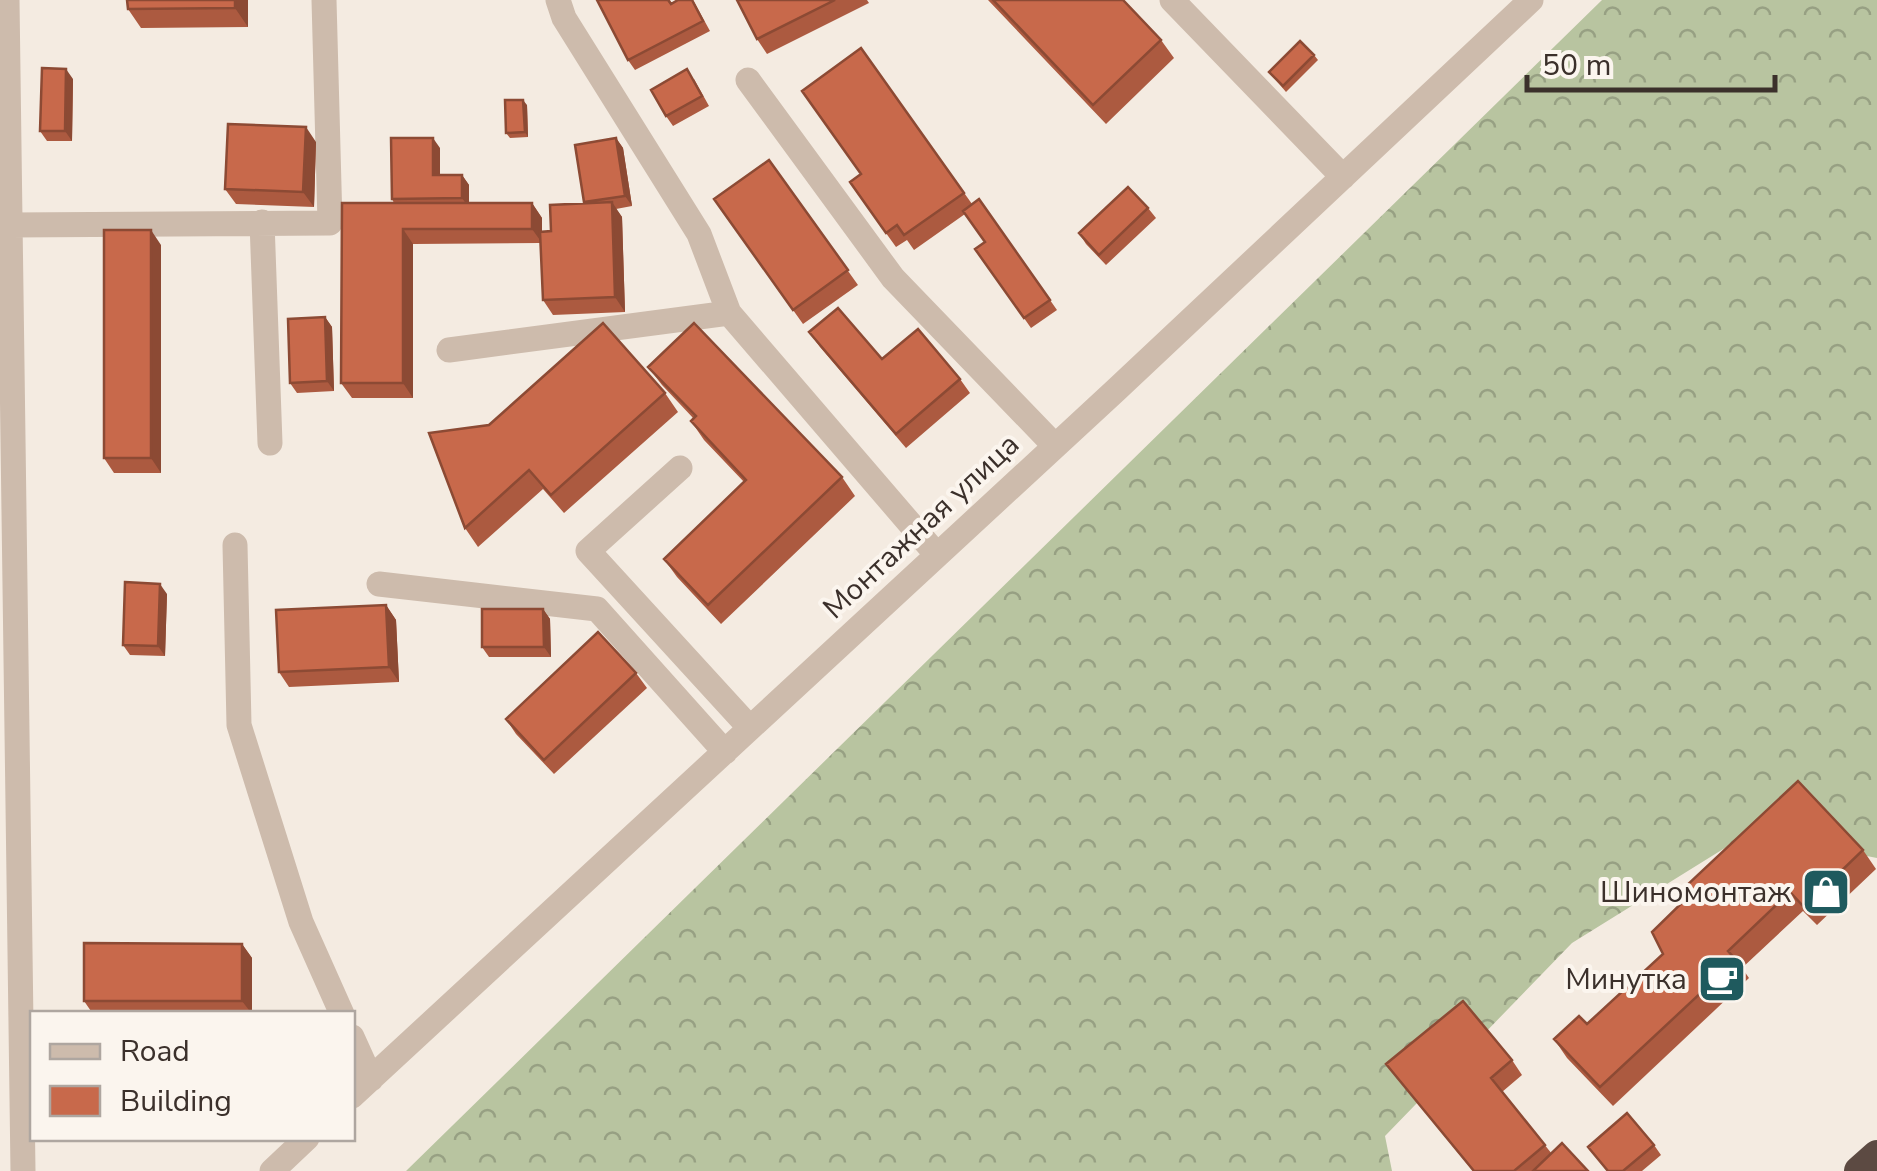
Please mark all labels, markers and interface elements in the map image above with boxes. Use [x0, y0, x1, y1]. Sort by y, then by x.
scale bar [1527, 30, 1774, 92]
text: 50 m [1542, 45, 1611, 86]
street label: Монтажная улица [814, 425, 1028, 628]
shop icon: Шиномонтаж [1800, 866, 1852, 918]
place label: Шиномонтаж [1600, 872, 1791, 913]
cafe icon: Минутка [1696, 953, 1748, 1005]
place label: Минутка [1565, 959, 1687, 1000]
legend [30, 1011, 355, 1141]
text: Road [120, 1031, 190, 1072]
text: Building [120, 1081, 232, 1122]

